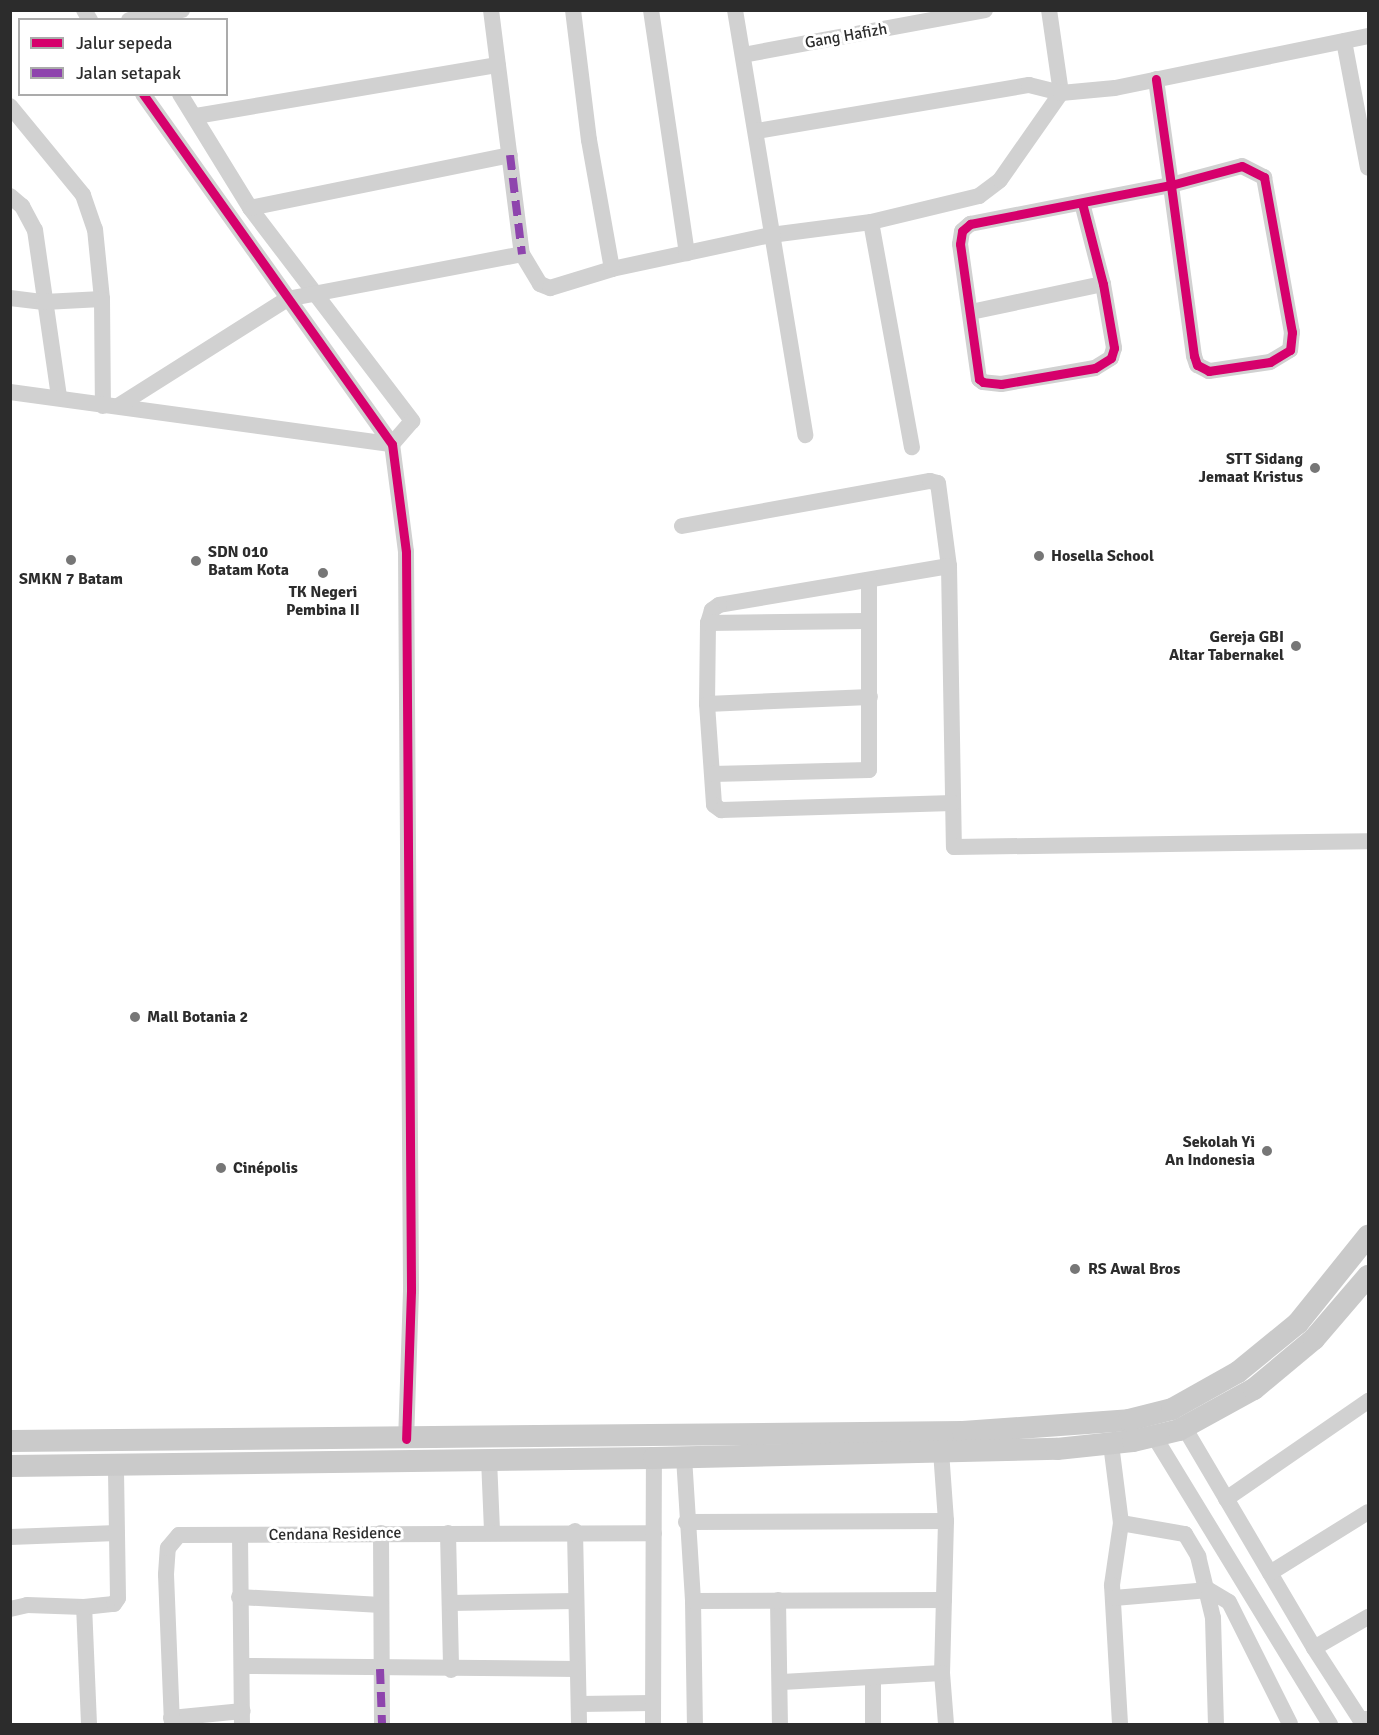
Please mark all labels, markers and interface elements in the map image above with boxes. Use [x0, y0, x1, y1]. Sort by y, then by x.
legend [18, 18, 228, 96]
street label: Gang Hafizh [803, 19, 889, 53]
text: Jalur sepeda [76, 32, 172, 54]
text: Jalan setapak [76, 62, 181, 84]
place label: STT Sidang Jemaat Kristus [1198, 449, 1303, 487]
marker: STT Sidang Jemaat Kristus [1308, 461, 1322, 475]
place label: SDN 010 Batam Kota [208, 542, 289, 580]
place label: Hosella School [1051, 546, 1154, 566]
marker: Hosella School [1032, 549, 1046, 563]
marker: SMKN 7 Batam [64, 553, 78, 567]
marker: SDN 010 Batam Kota [189, 554, 203, 568]
marker: TK Negeri Pembina II [316, 566, 330, 580]
place label: SMKN 7 Batam [19, 569, 123, 589]
place label: TK Negeri Pembina II [286, 582, 360, 620]
place label: Gereja GBI Altar Tabernakel [1169, 627, 1284, 665]
marker: Gereja GBI Altar Tabernakel [1289, 639, 1303, 653]
place label: Mall Botania 2 [147, 1007, 248, 1027]
marker: Mall Botania 2 [128, 1010, 142, 1024]
place label: Sekolah Yi An Indonesia [1165, 1132, 1255, 1170]
marker: Sekolah Yi An Indonesia [1260, 1144, 1274, 1158]
place label: Cinépolis [233, 1158, 298, 1178]
marker: Cinépolis [214, 1161, 228, 1175]
place label: RS Awal Bros [1088, 1259, 1180, 1279]
marker: RS Awal Bros [1066, 1260, 1084, 1278]
street label: Cendana Residence [269, 1523, 401, 1545]

